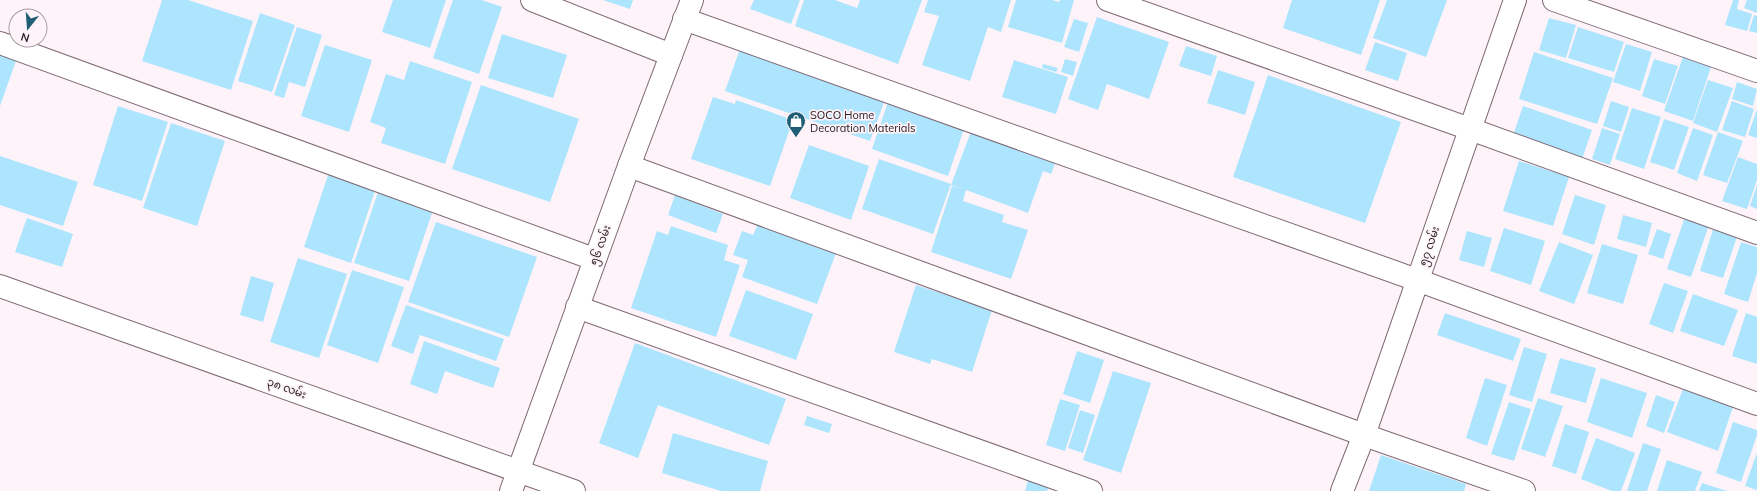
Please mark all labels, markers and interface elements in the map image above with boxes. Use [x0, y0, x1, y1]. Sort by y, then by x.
north arrow [8, 8, 48, 48]
text: N [19, 30, 31, 45]
place label: SOCO Home Decoration Materials [810, 108, 916, 135]
shop icon: SOCO Home Decoration Materials [785, 110, 807, 138]
street label: ၅၆ လမ်း [586, 223, 616, 268]
street label: ၅၇ လမ်း [1416, 224, 1444, 268]
street label: ၃၈ လမ်း [265, 375, 309, 403]

